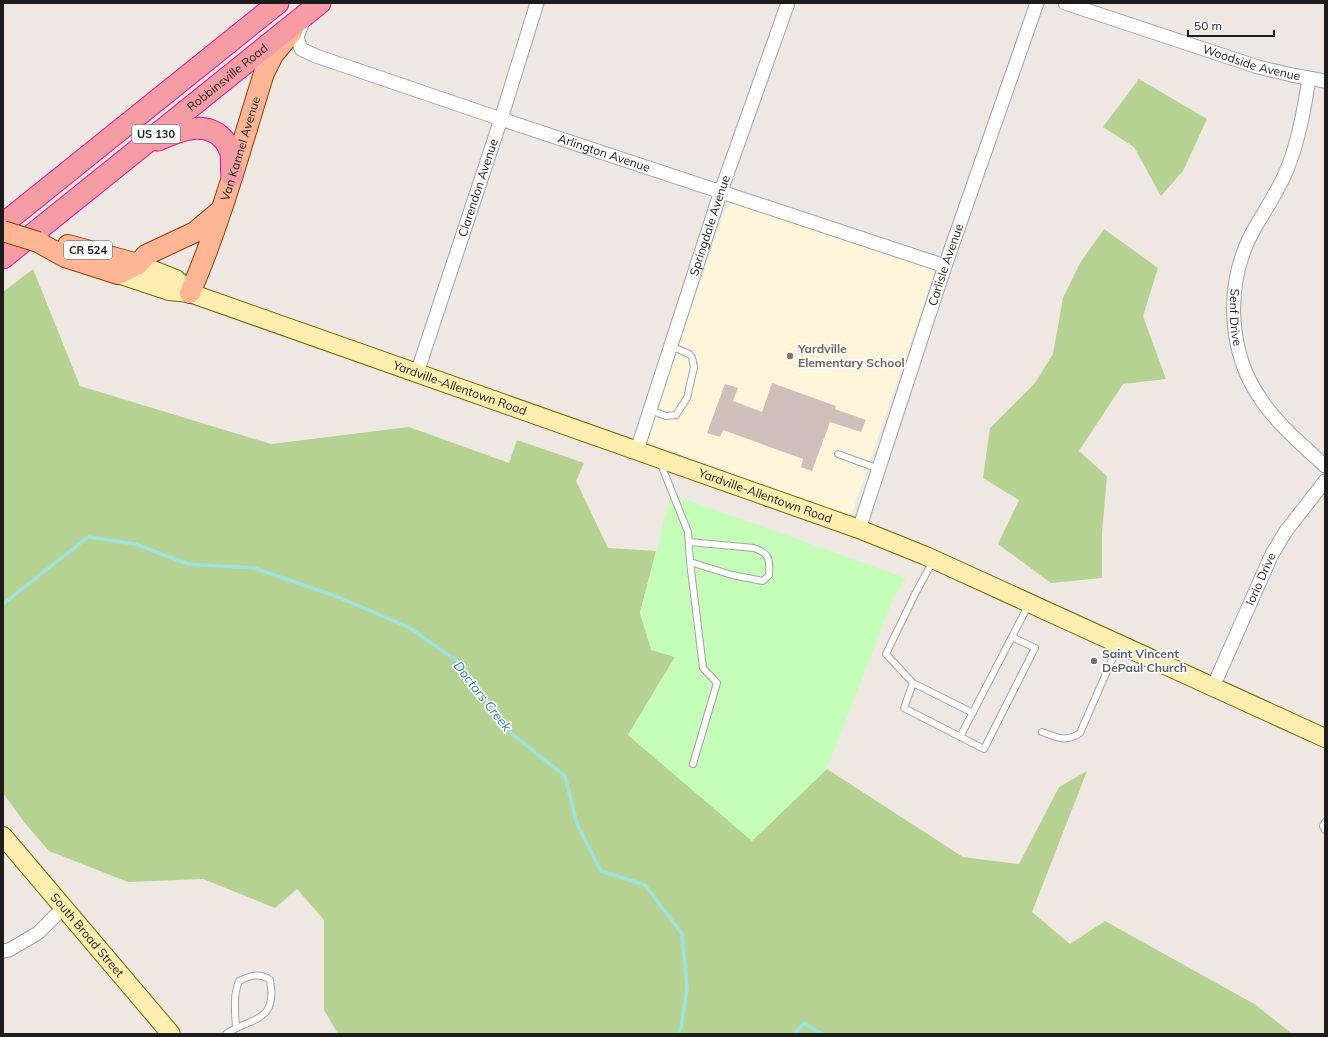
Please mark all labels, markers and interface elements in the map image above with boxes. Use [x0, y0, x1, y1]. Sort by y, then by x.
scale bar [1188, 12, 1274, 38]
text: 50 m [1194, 18, 1222, 33]
street label: Robbinsville Road [184, 40, 270, 114]
street label: Woodside Avenue [1201, 41, 1302, 83]
street label: Van Kannel Avenue [217, 94, 263, 203]
road number: US 130 [132, 125, 180, 143]
street label: Arlington Avenue [556, 130, 652, 175]
street label: Clarendon Avenue [455, 137, 501, 239]
street label: Springdale Avenue [686, 173, 733, 278]
street label: Carlisle Avenue [924, 222, 966, 308]
road number: CR 524 [64, 241, 112, 259]
street label: Senf Drive [1227, 288, 1245, 347]
place label: Yardville Elementary School [797, 341, 905, 370]
marker: Yardville Elementary School [785, 351, 795, 361]
street label: Yardville-Allentown Road [390, 357, 529, 418]
street label: Yardville-Allentown Road [696, 465, 834, 526]
street label: Iorio Drive [1242, 550, 1279, 608]
place label: Saint Vincent DePaul Church [1102, 646, 1187, 675]
marker: Saint Vincent DePaul Church [1089, 656, 1099, 666]
water label: Doctors Creek [451, 658, 515, 734]
street label: South Broad Street [48, 890, 127, 980]

